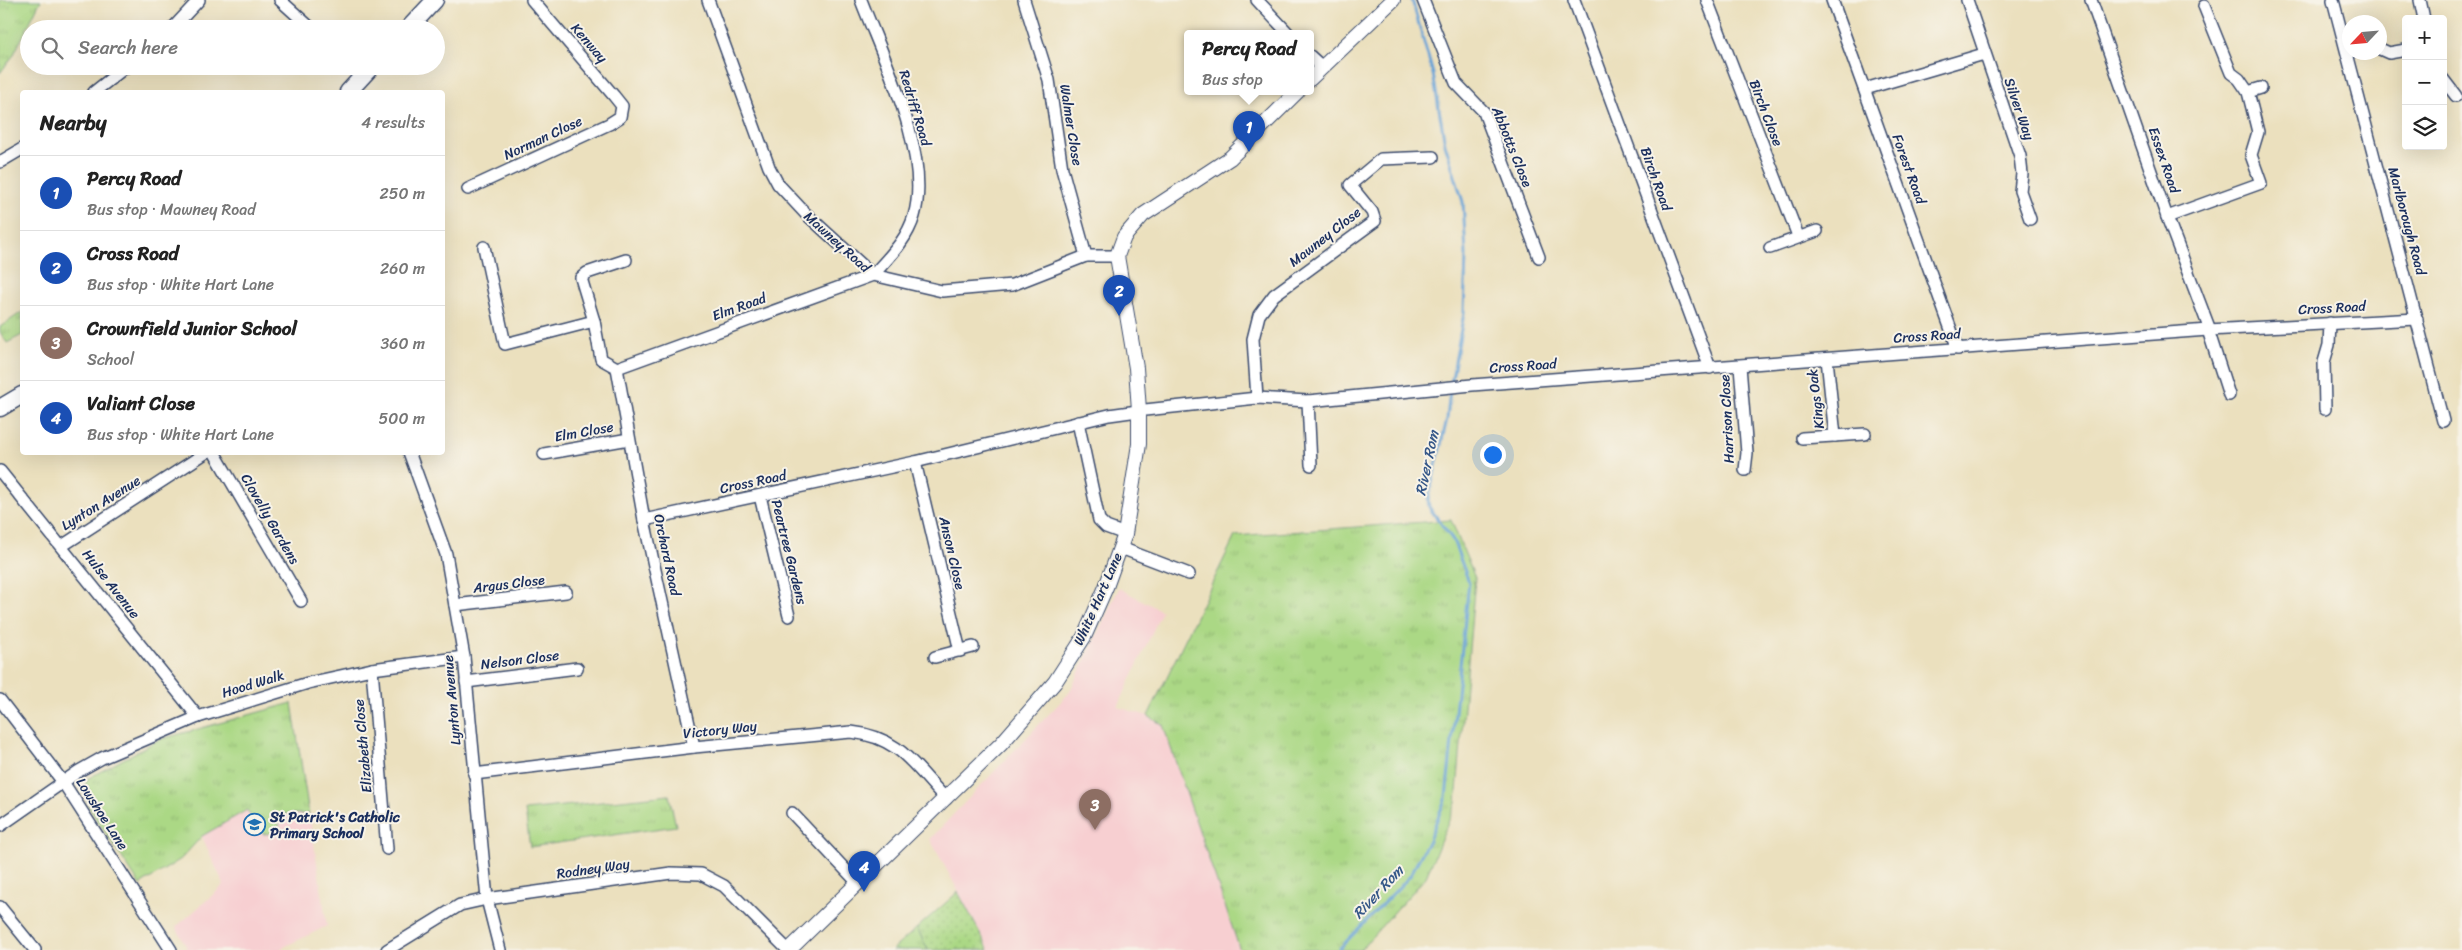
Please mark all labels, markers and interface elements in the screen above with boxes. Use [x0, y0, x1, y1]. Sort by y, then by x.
north arrow [2342, 15, 2387, 60]
map controls [2402, 15, 2447, 150]
button: + [2402, 15, 2447, 60]
street label: Kenway [564, 17, 614, 70]
search box [20, 20, 445, 75]
popup [1184, 30, 1314, 95]
text: Search here [78, 31, 178, 64]
text: Percy Road [1202, 32, 1296, 65]
icon: search [38, 34, 66, 62]
button: − [2402, 60, 2447, 105]
text: Bus stop [1202, 65, 1263, 94]
street label: Redriff Road [892, 67, 939, 151]
street label: Silver Way [1997, 74, 2042, 144]
street label: Birch Close [1742, 76, 1790, 150]
street label: Walmer Close [1052, 82, 1090, 168]
street label: Abbotts Close [1484, 102, 1540, 192]
text: Nearby [40, 104, 106, 142]
button: layers [2402, 105, 2447, 150]
text: 4 results [361, 108, 425, 137]
street label: Norman Close [499, 109, 587, 167]
pin: 1 [1233, 111, 1265, 152]
street label: Essex Road [2141, 123, 2188, 198]
street label: Forest Road [1885, 130, 1934, 209]
street label: Birch Road [1633, 144, 1680, 216]
text: Percy Road [87, 162, 181, 195]
street label: Marlborough Road [2381, 164, 2434, 279]
text: 1 [53, 179, 59, 208]
text: 250 m [379, 179, 425, 208]
text: Bus stop · Mawney Road [87, 195, 256, 224]
street label: Mawney Close [1283, 200, 1367, 274]
street label: Mawney Road [798, 205, 878, 280]
text: Cross Road [87, 237, 179, 270]
text: 2 [51, 254, 61, 283]
text: 260 m [380, 254, 425, 283]
text: Bus stop · White Hart Lane [87, 270, 274, 299]
pin: 2 [1103, 275, 1135, 316]
street label: Elm Road [708, 285, 771, 328]
street label: Cross Road [2298, 294, 2368, 322]
text: Crownfield Junior School [87, 312, 297, 345]
street label: Cross Road [1892, 321, 1963, 351]
text: 3 [52, 329, 60, 358]
text: 360 m [381, 329, 425, 358]
text: School [87, 345, 134, 374]
street label: Cross Road [1488, 351, 1559, 381]
street label: Kings Oak [1800, 367, 1832, 430]
street label: Harrison Close [1712, 374, 1742, 464]
text: Valiant Close [87, 387, 195, 420]
text: 4 [51, 404, 61, 433]
text: 500 m [379, 404, 425, 433]
street label: Elm Close [552, 415, 616, 449]
text: Bus stop · White Hart Lane [87, 420, 274, 449]
water label: River Rom [1407, 427, 1447, 498]
your location [1480, 442, 1506, 468]
street label: Cross Road [717, 462, 790, 501]
street label: Lynton Avenue [56, 468, 146, 538]
street label: Clovelly Gardens [234, 469, 306, 570]
street label: Peartree Gardens [764, 497, 814, 608]
street label: Orchard Road [646, 512, 688, 600]
street label: Anson Close [931, 513, 973, 592]
street label: Hulse Avenue [75, 543, 147, 625]
street label: White Hart Lane [1066, 548, 1130, 650]
street label: Argus Close [471, 567, 546, 601]
street label: Nelson Close [479, 643, 561, 677]
street label: Lynton Avenue [436, 654, 468, 746]
street label: Hood Walk [218, 663, 288, 705]
street label: Elizabeth Close [346, 698, 380, 794]
street label: Victory Way [682, 714, 759, 746]
street label: Lowshoe Lane [69, 772, 135, 856]
pin: 3 [1079, 789, 1111, 830]
place label: St Patrick's Catholic Primary School [269, 805, 401, 846]
school or university icon: St Patrick's Catholic Primary School [242, 813, 266, 837]
street label: Rodney Way [555, 851, 632, 887]
pin: 4 [848, 851, 880, 892]
water label: River Rom [1346, 858, 1411, 925]

